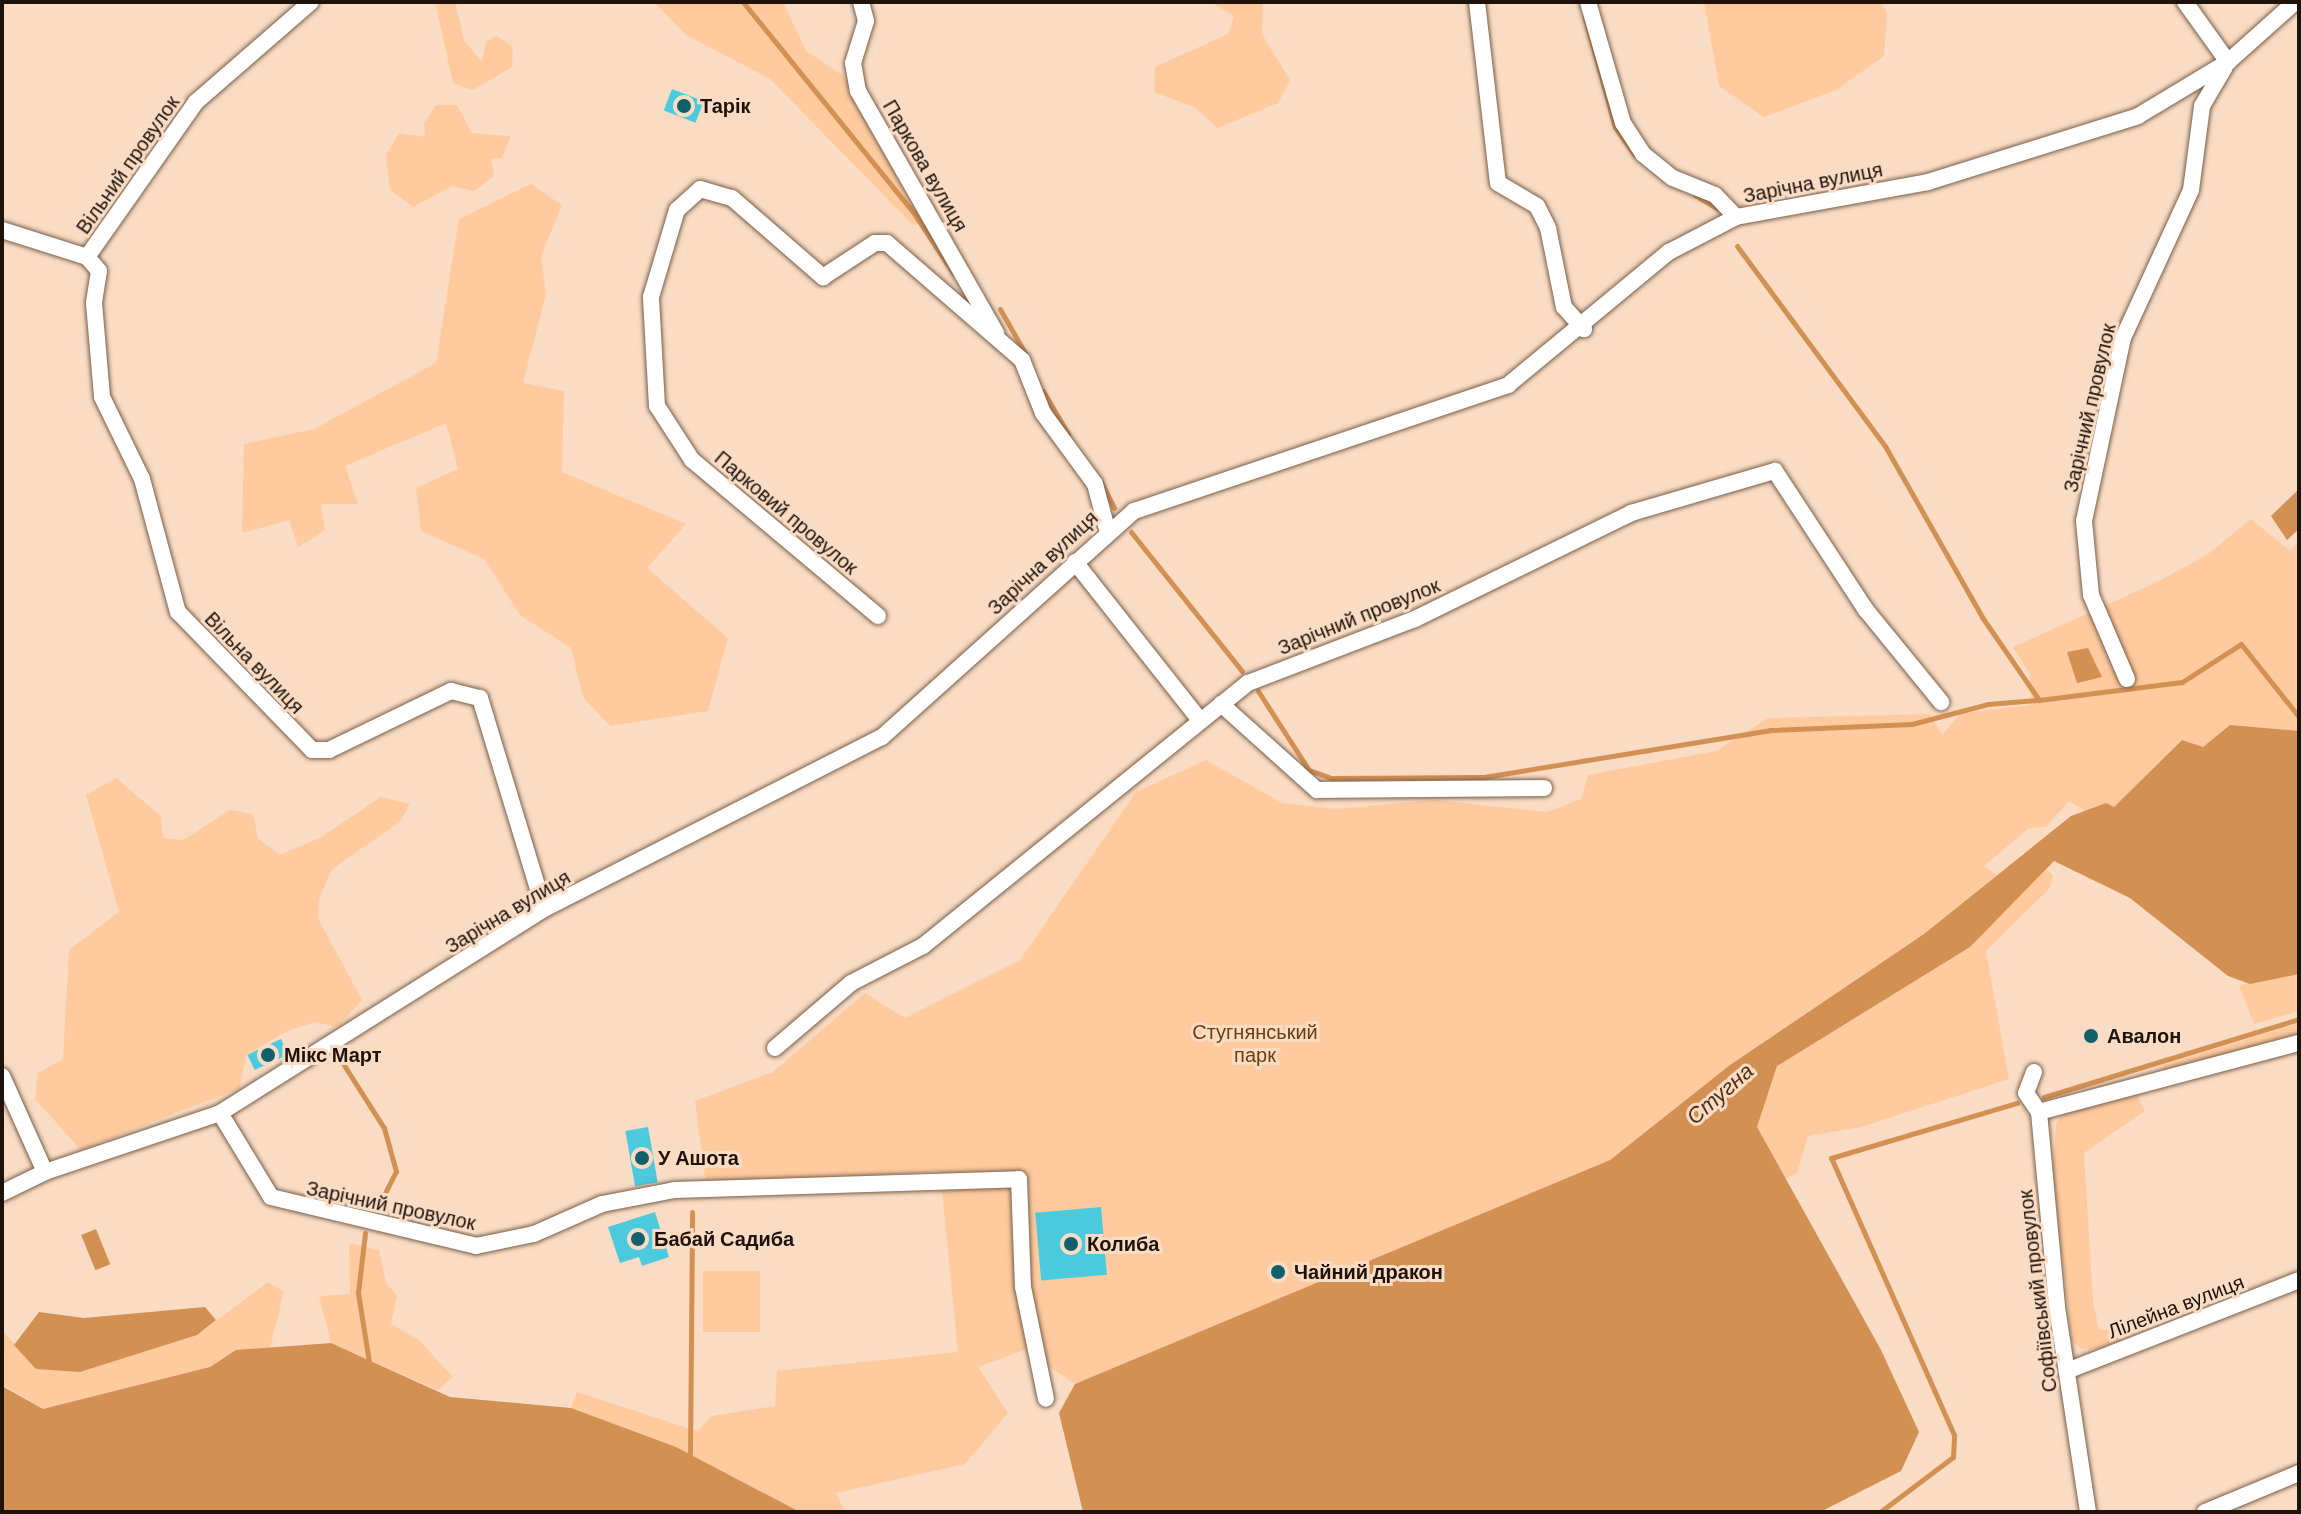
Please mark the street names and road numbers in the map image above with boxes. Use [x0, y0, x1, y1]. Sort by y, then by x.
street label: Вільний провулок [71, 91, 185, 239]
street label: Паркова вулиця [877, 96, 973, 236]
street label: Зарічна вулиця [1741, 158, 1885, 208]
street label: Зарічний провулок [2059, 321, 2121, 495]
street label: Парковий провулок [709, 446, 863, 580]
street label: Зарічна вулиця [983, 506, 1103, 620]
street label: Зарічний провулок [1275, 574, 1443, 660]
street label: Вільна вулиця [199, 607, 309, 719]
street label: Зарічна вулиця [441, 865, 575, 959]
street label: Зарічний провулок [304, 1176, 478, 1236]
street label: Софіївський провулок [2014, 1188, 2062, 1394]
street label: Лілейна вулиця [2105, 1270, 2247, 1344]

